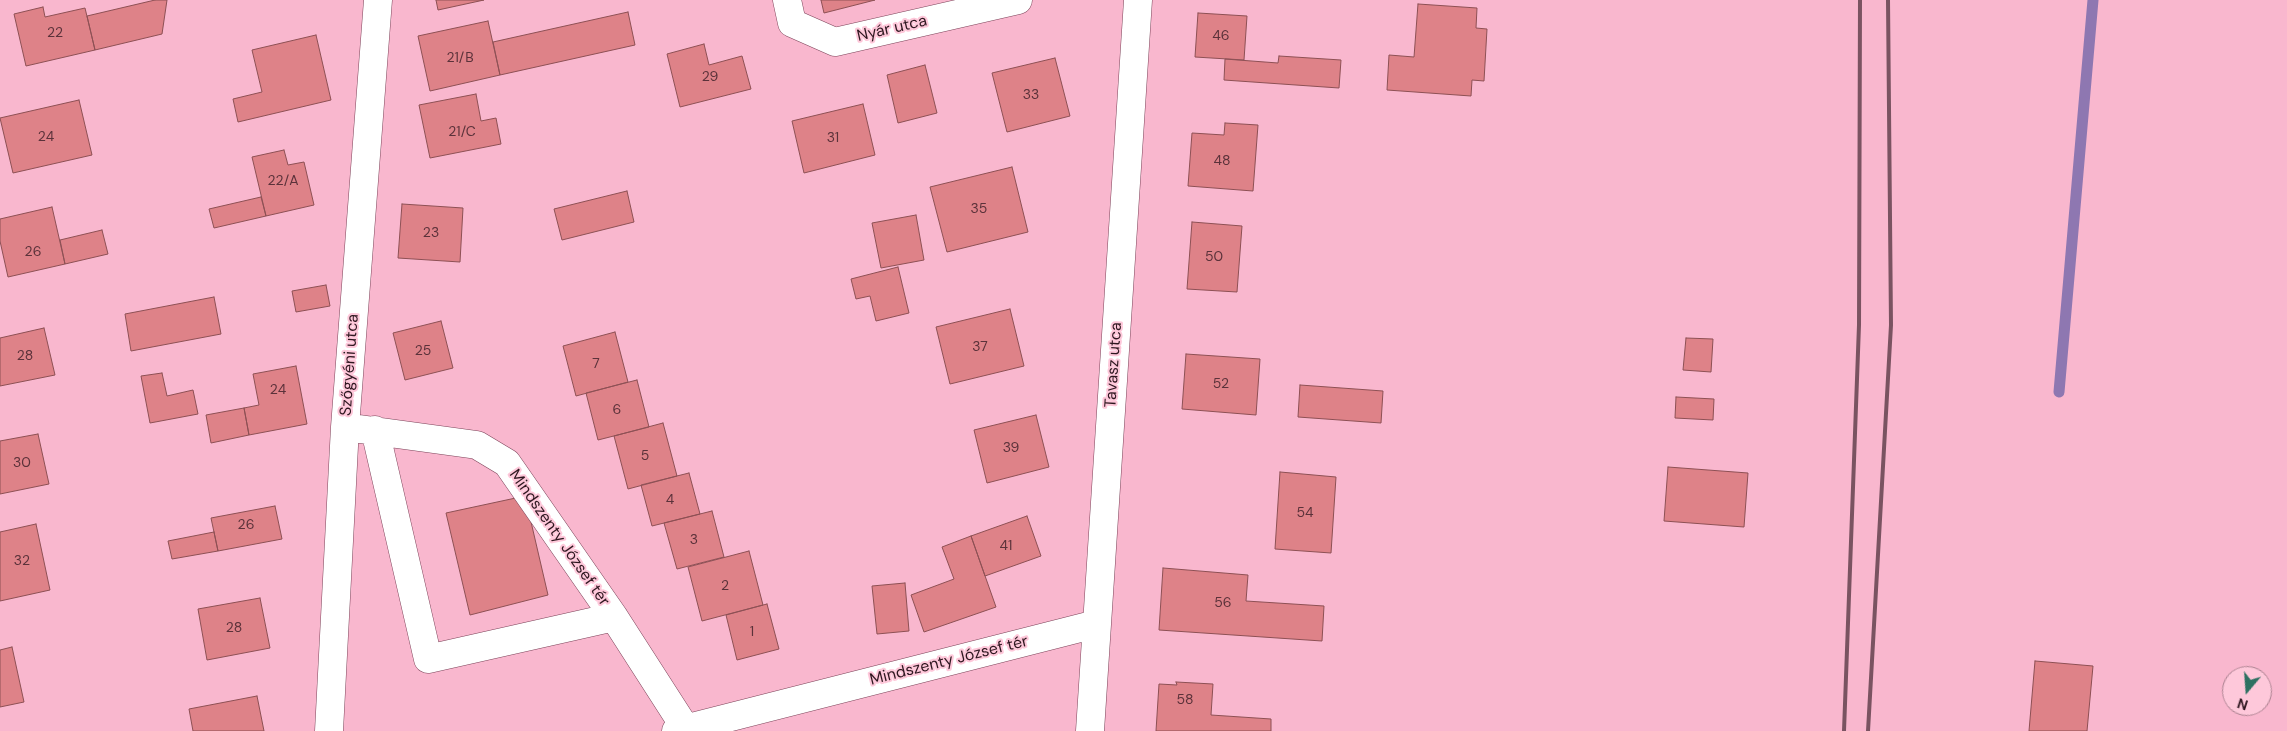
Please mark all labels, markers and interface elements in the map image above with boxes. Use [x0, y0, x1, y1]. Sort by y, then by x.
street label: Nyár utca [855, 12, 929, 46]
house number: 22 [47, 25, 63, 41]
house number: 46 [1212, 28, 1230, 44]
house number: 21/B [446, 50, 474, 66]
house number: 29 [702, 69, 718, 85]
house number: 33 [1023, 87, 1039, 103]
house number: 21/C [448, 124, 476, 140]
house number: 24 [38, 129, 54, 145]
house number: 31 [827, 130, 839, 146]
house number: 48 [1213, 153, 1231, 169]
house number: 22/A [268, 173, 298, 189]
house number: 35 [971, 201, 987, 217]
house number: 23 [423, 225, 439, 241]
house number: 26 [25, 244, 41, 260]
house number: 50 [1205, 249, 1223, 265]
street label: Szőgyéni utca [337, 313, 363, 417]
street label: Tavasz utca [1101, 322, 1127, 408]
house number: 37 [972, 339, 988, 355]
house number: 25 [415, 343, 431, 359]
house number: 28 [17, 348, 33, 364]
house number: 7 [592, 356, 600, 372]
house number: 52 [1213, 376, 1229, 392]
house number: 24 [270, 382, 286, 398]
house number: 6 [613, 402, 621, 418]
house number: 39 [1003, 440, 1019, 456]
house number: 5 [641, 448, 649, 464]
house number: 30 [13, 455, 31, 471]
street label: Mindszenty József tér [505, 466, 613, 610]
house number: 4 [666, 492, 674, 508]
house number: 54 [1296, 505, 1314, 521]
house number: 26 [238, 517, 254, 533]
house number: 3 [690, 532, 698, 548]
house number: 41 [1000, 538, 1012, 554]
house number: 32 [14, 553, 30, 569]
house number: 2 [721, 578, 729, 594]
house number: 56 [1214, 595, 1232, 611]
house number: 28 [226, 620, 242, 636]
house number: 1 [750, 624, 754, 640]
street label: Mindszenty József tér [868, 632, 1030, 690]
north arrow [2222, 666, 2272, 716]
house number: 58 [1176, 692, 1194, 708]
text: N [2235, 694, 2250, 714]

